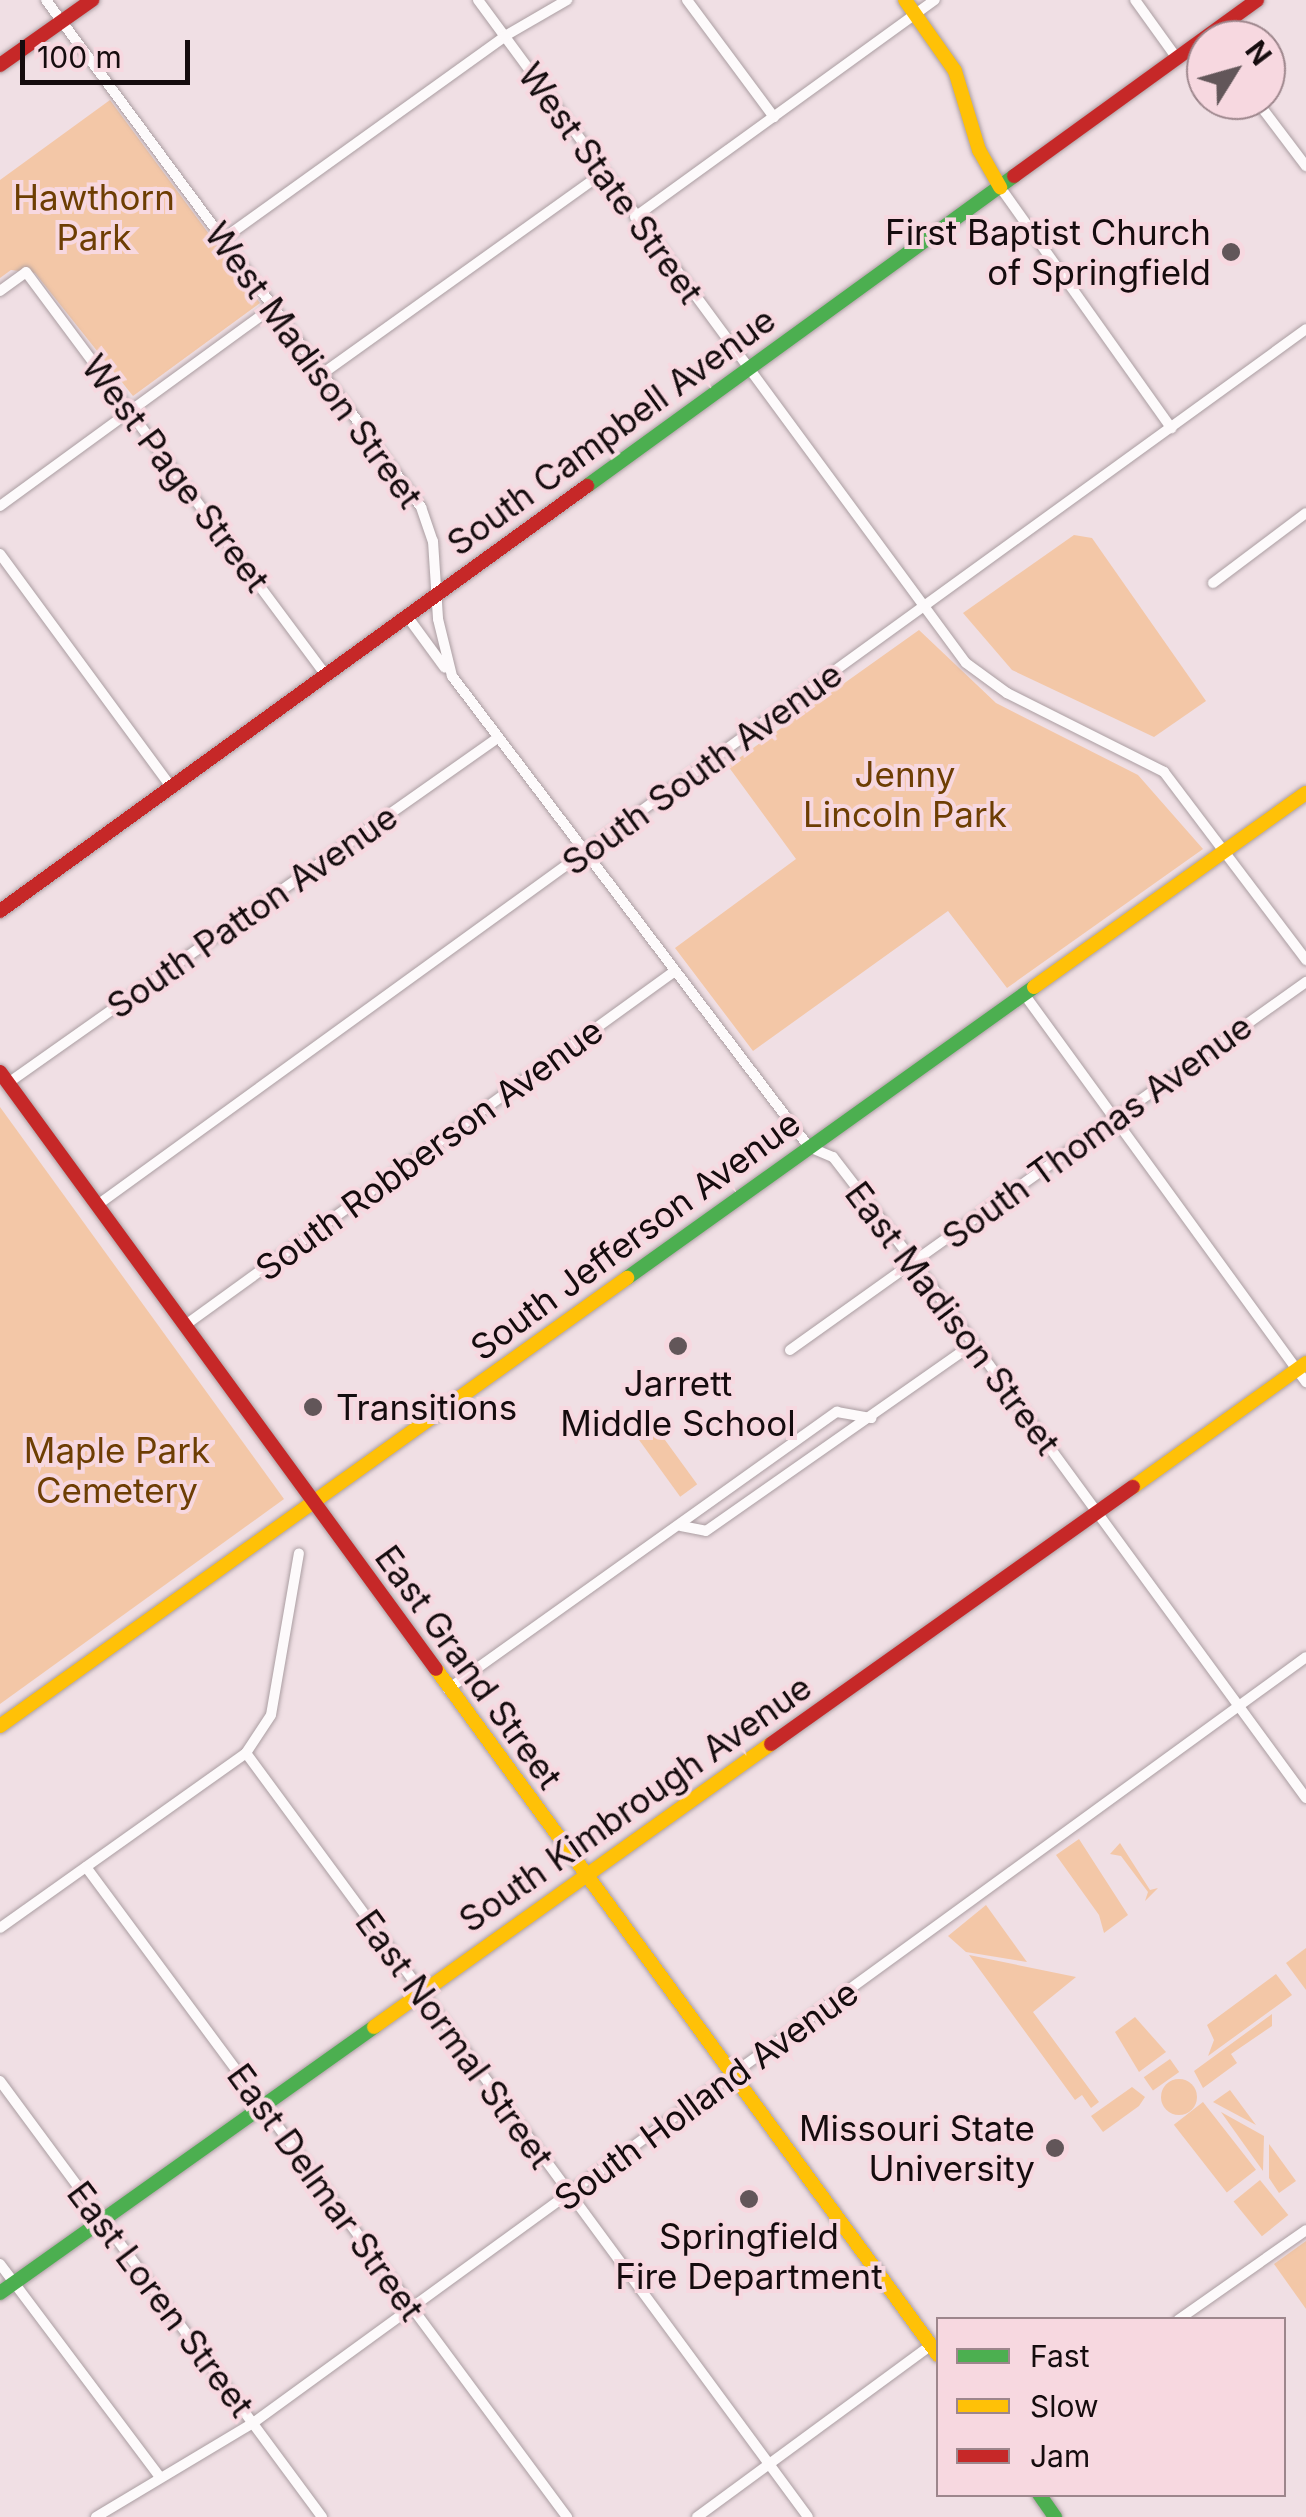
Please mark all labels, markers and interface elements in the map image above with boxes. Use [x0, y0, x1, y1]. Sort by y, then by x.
scale bar [25, 20, 195, 82]
north arrow [1186, 20, 1286, 120]
text: N [1238, 34, 1278, 72]
text: 100 m [37, 39, 122, 75]
street label: West State Street [510, 55, 712, 311]
park label: Hawthorn Park [13, 176, 175, 258]
place label: First Baptist Church of Springfield [885, 211, 1211, 293]
street label: West Madison Street [196, 214, 432, 516]
marker: First Baptist Church of Springfield [1220, 241, 1242, 263]
street label: South Campbell Avenue [439, 298, 783, 564]
street label: West Page Street [73, 346, 279, 600]
street label: South South Avenue [554, 652, 850, 884]
park label: Jenny Lincoln Park [803, 753, 1007, 835]
street label: South Patton Avenue [99, 795, 405, 1027]
street label: South Thomas Avenue [934, 1005, 1260, 1257]
street label: South Robberson Avenue [247, 1009, 611, 1289]
street label: South Jefferson Avenue [462, 1101, 808, 1369]
street label: East Madison Street [837, 1173, 1069, 1463]
marker: Jarrett Middle School [667, 1335, 689, 1357]
place label: Jarrett Middle School [560, 1362, 796, 1444]
place label: Transitions [336, 1386, 517, 1428]
marker: Transitions [300, 1394, 326, 1420]
park label: Maple Park Cemetery [24, 1429, 210, 1511]
street label: East Grand Street [367, 1537, 571, 1797]
street label: South Kimbrough Avenue [451, 1665, 819, 1941]
street label: East Normal Street [347, 1902, 563, 2176]
street label: South Holland Avenue [546, 1971, 866, 2219]
street label: East Delmar Street [219, 2056, 433, 2328]
place label: Missouri State University [799, 2107, 1035, 2189]
marker: Missouri State University [1044, 2137, 1066, 2159]
street label: East Loren Street [59, 2173, 263, 2425]
marker: Springfield Fire Department [738, 2188, 760, 2210]
place label: Springfield Fire Department [615, 2215, 883, 2297]
legend [936, 2317, 1286, 2497]
text: Fast [1030, 2338, 1089, 2374]
text: Slow [1030, 2388, 1099, 2424]
text: Jam [1030, 2438, 1090, 2474]

